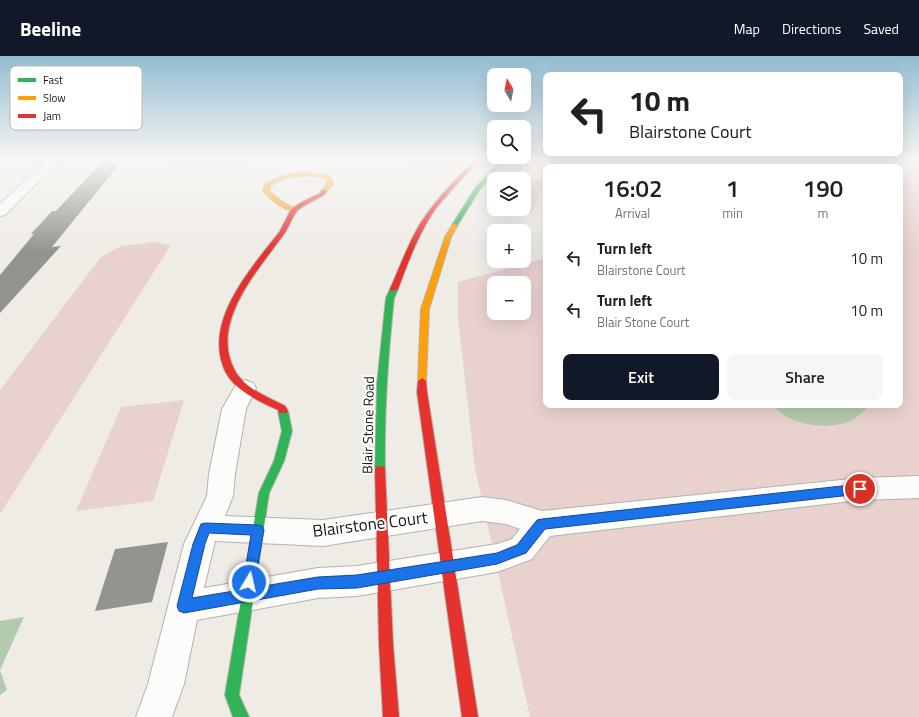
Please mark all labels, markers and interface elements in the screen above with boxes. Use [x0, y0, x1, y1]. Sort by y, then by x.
text: Beeline [20, 14, 81, 43]
text: Map [734, 18, 760, 39]
text: Directions [782, 18, 841, 39]
text: Saved [863, 18, 899, 39]
legend [10, 66, 142, 130]
north arrow [487, 68, 531, 112]
map controls [487, 68, 531, 320]
text: Fast [43, 72, 63, 88]
text: 10 m [629, 79, 690, 122]
icon: left [563, 88, 615, 140]
text: Slow [43, 90, 66, 106]
text: Jam [43, 108, 61, 124]
text: Blairstone Court [629, 118, 752, 145]
button: search [487, 120, 531, 164]
text: 16:02 [603, 170, 662, 206]
text: 1 [726, 170, 739, 206]
text: 190 [803, 170, 843, 206]
button: layers [487, 172, 531, 216]
text: Arrival [615, 203, 650, 223]
text: min [722, 203, 743, 223]
text: m [818, 203, 828, 223]
button: + [487, 224, 531, 268]
text: Turn left [597, 237, 652, 260]
icon: left [563, 247, 585, 269]
text: 10 m [850, 247, 883, 270]
text: Blairstone Court [597, 260, 686, 280]
button: − [487, 276, 531, 320]
text: Turn left [597, 289, 652, 312]
icon: left [563, 299, 585, 321]
text: 10 m [850, 299, 883, 322]
text: Blair Stone Court [597, 312, 689, 332]
button: Exit [563, 354, 719, 400]
button: Share [727, 354, 883, 400]
street label: Blair Stone Road [356, 376, 379, 474]
pin [843, 472, 877, 506]
icon: arrive [849, 478, 871, 500]
street label: Blairstone Court [311, 504, 429, 544]
position arrow [228, 561, 270, 603]

